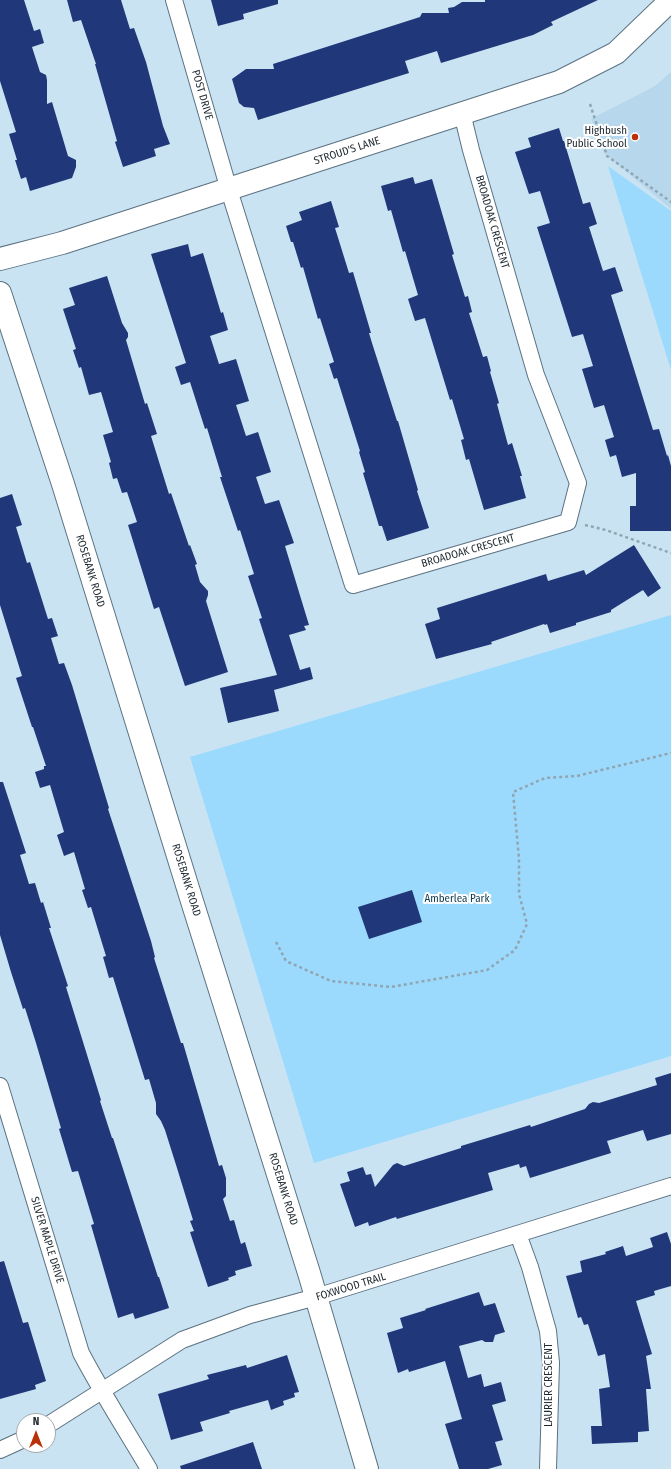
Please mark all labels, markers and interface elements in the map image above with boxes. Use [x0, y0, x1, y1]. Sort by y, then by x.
street label: POST DRIVE [189, 68, 215, 122]
place label: Highbush Public School [567, 124, 627, 150]
marker: Highbush Public School [630, 132, 640, 142]
street label: STROUD'S LANE [312, 134, 382, 168]
street label: BROADOAK CRESCENT [472, 174, 512, 270]
street label: BROADOAK CRESCENT [420, 531, 516, 571]
street label: ROSEBANK ROAD [73, 533, 107, 609]
street label: ROSEBANK ROAD [169, 842, 203, 918]
park label: Amberlea Park [424, 892, 490, 906]
street label: ROSEBANK ROAD [266, 1151, 300, 1227]
street label: SILVER MAPLE DRIVE [28, 1195, 66, 1285]
street label: FOXWOOD TRAIL [314, 1270, 388, 1304]
street label: LAURIER CRESCENT [542, 1343, 556, 1427]
north arrow [16, 1413, 56, 1453]
text: N [33, 1415, 39, 1428]

